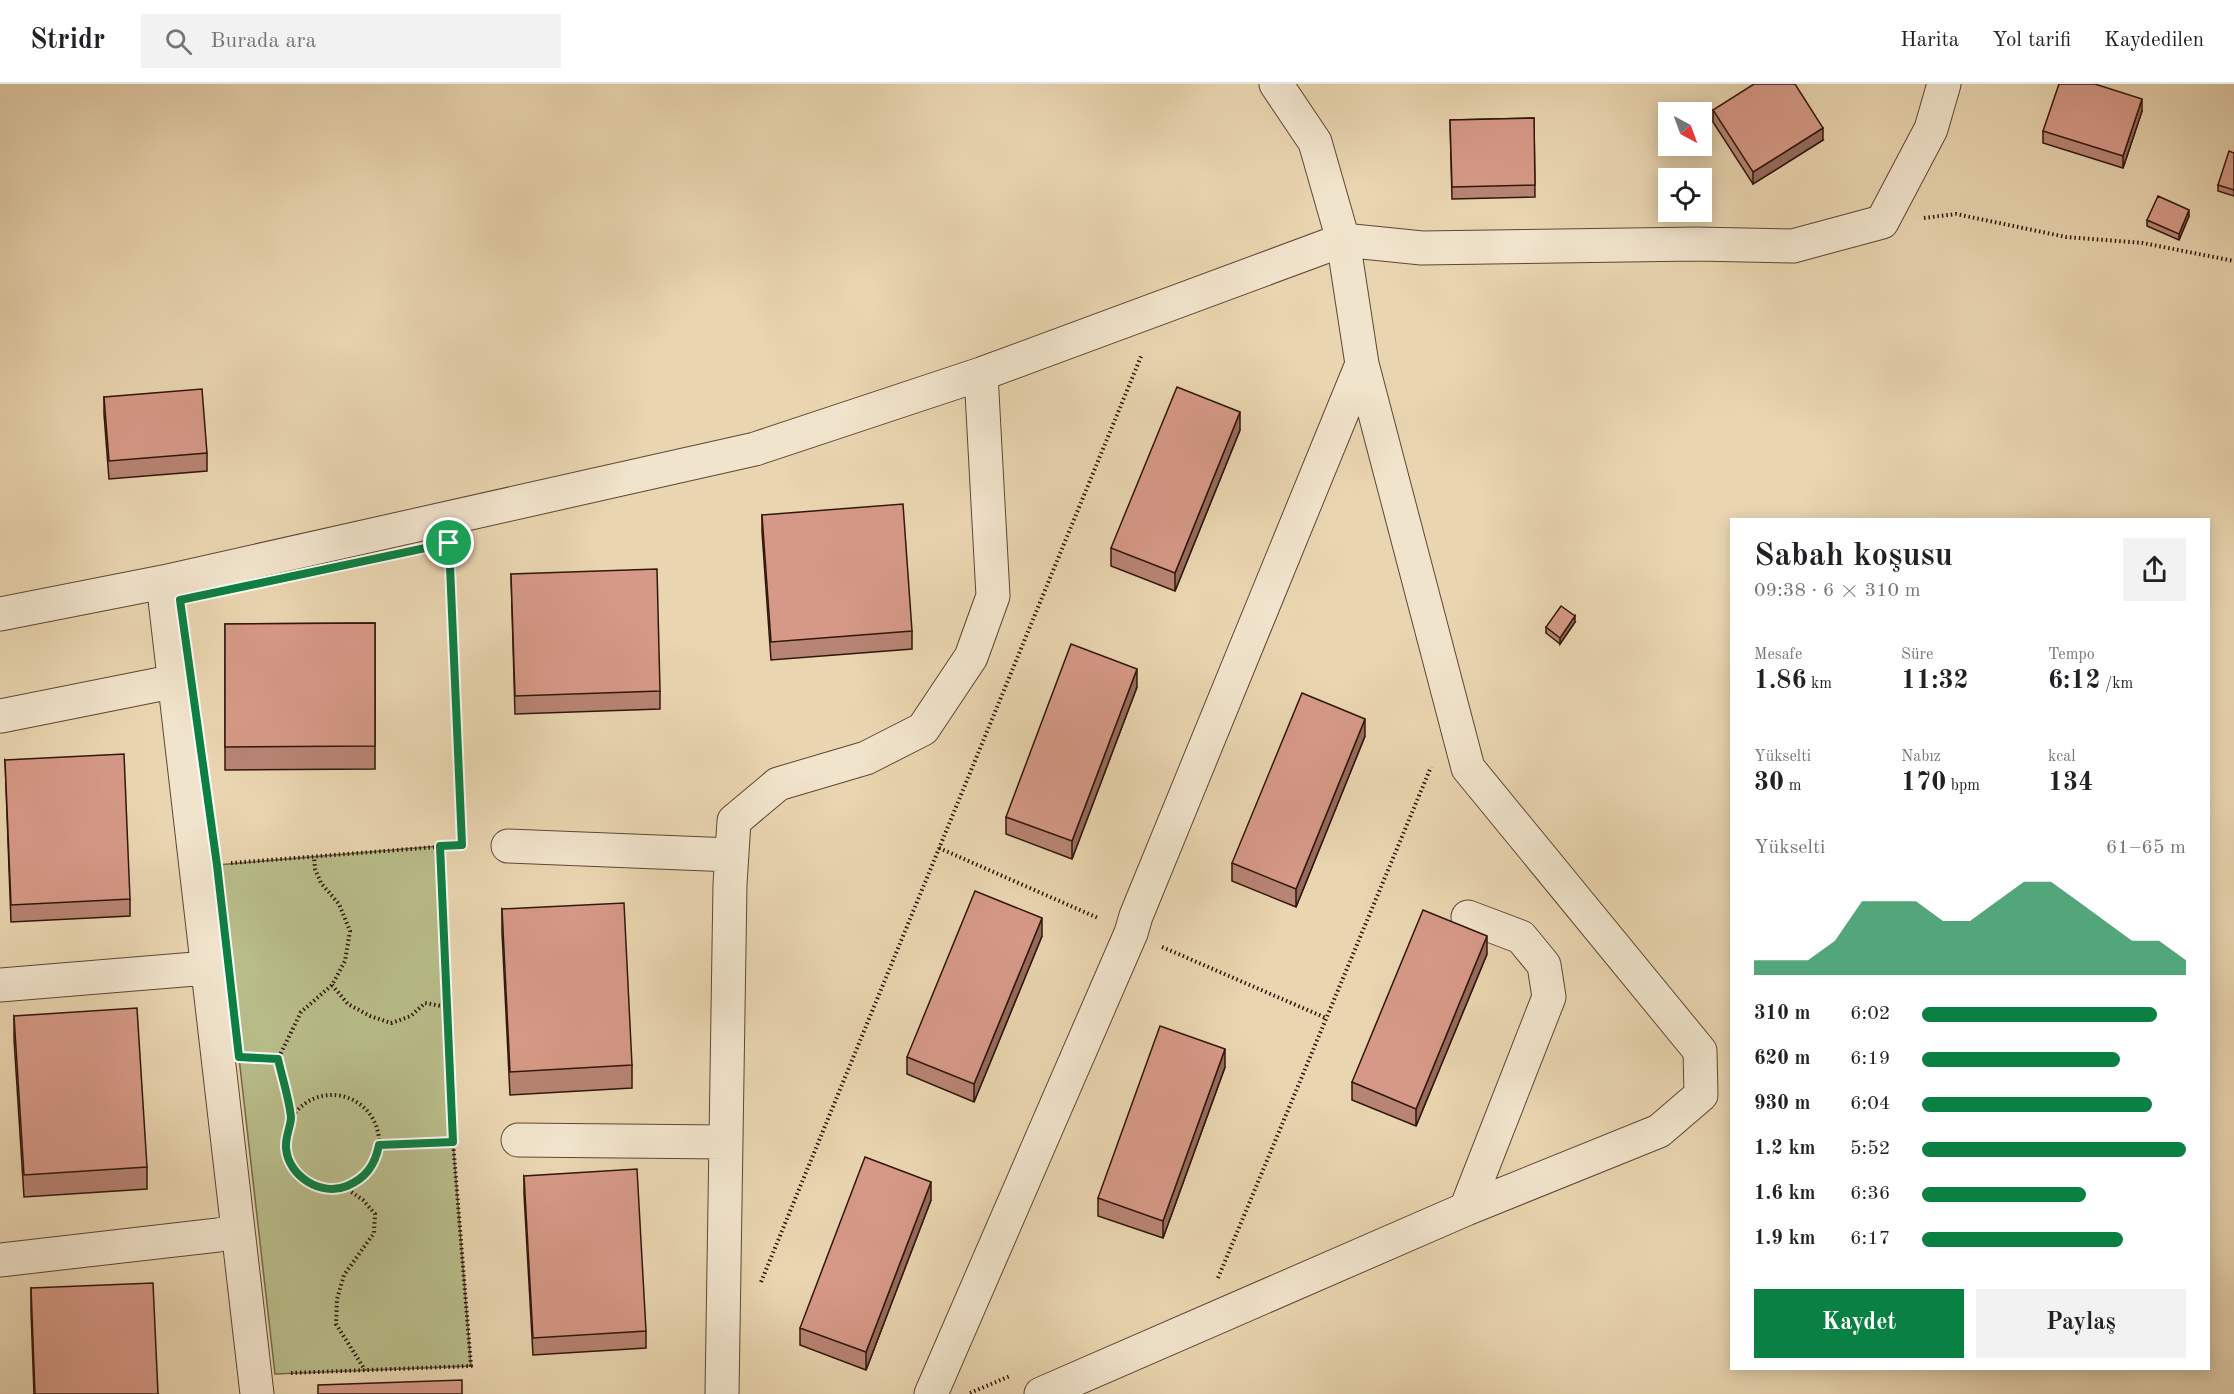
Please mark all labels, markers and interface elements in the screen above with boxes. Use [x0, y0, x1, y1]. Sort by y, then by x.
search box [141, 14, 561, 68]
icon: search [162, 25, 195, 58]
text: Stridr [30, 27, 105, 55]
text: Burada ara [210, 30, 316, 52]
text: Harita [1900, 30, 1959, 51]
text: Yol tarifi [1992, 30, 2071, 51]
text: Kaydedilen [2104, 30, 2204, 51]
north arrow [1658, 102, 1712, 156]
map controls [1658, 102, 1712, 222]
button: locate [1658, 168, 1712, 222]
pin [423, 517, 474, 568]
icon: arrive [432, 526, 465, 559]
button: share [2123, 538, 2186, 601]
text: Sabah koşusu [1754, 540, 1953, 573]
text: 09:38 · 6 × 310 m [1754, 581, 1921, 601]
text: Mesafe [1754, 647, 1802, 663]
text: Süre [1901, 647, 1933, 663]
text: Tempo [2048, 647, 2095, 663]
text: 1.86 [1754, 668, 1807, 694]
text: 11:32 [1901, 668, 1969, 694]
text: 6:12 [2048, 668, 2101, 694]
text: km [1807, 676, 1832, 692]
text: /km [2101, 676, 2133, 692]
text: Yükselti [1754, 749, 1811, 765]
text: Nabız [1901, 749, 1941, 765]
text: kcal [2048, 749, 2076, 765]
text: 30 [1754, 770, 1784, 796]
text: 170 [1901, 770, 1946, 796]
text: 134 [2048, 770, 2093, 796]
text: m [1784, 778, 1801, 794]
text: bpm [1946, 778, 1980, 794]
text: Yükselti [1754, 838, 1825, 858]
text: 61–65 m [2106, 838, 2186, 858]
text: 310 m [1754, 1004, 1810, 1024]
text: 6:02 [1850, 1004, 1890, 1024]
text: 620 m [1754, 1049, 1810, 1069]
text: 6:19 [1850, 1049, 1890, 1069]
text: 930 m [1754, 1094, 1810, 1114]
text: 6:04 [1850, 1094, 1890, 1114]
text: 1.2 km [1754, 1139, 1816, 1159]
text: 5:52 [1850, 1139, 1890, 1159]
text: 1.6 km [1754, 1184, 1816, 1204]
text: 6:36 [1850, 1184, 1890, 1204]
text: 1.9 km [1754, 1229, 1816, 1249]
text: 6:17 [1850, 1229, 1890, 1249]
button: Kaydet [1754, 1289, 1964, 1358]
button: Paylaş [1976, 1289, 2186, 1358]

